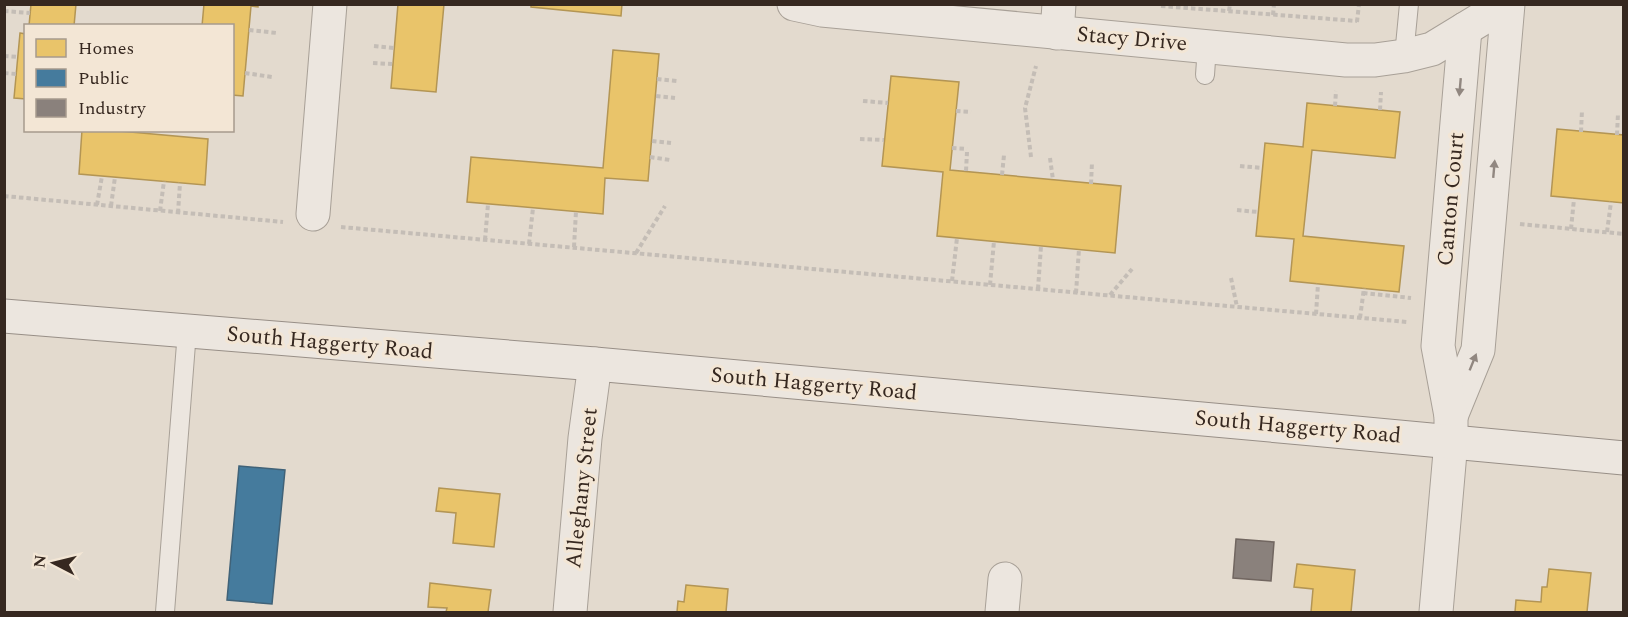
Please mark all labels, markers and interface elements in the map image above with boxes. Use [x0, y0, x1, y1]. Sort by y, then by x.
street label: Stacy Drive [1075, 18, 1189, 60]
legend [24, 24, 234, 132]
text: Homes [78, 35, 134, 62]
text: Public [78, 65, 129, 92]
one-way arrow [1455, 78, 1465, 97]
text: Industry [78, 95, 147, 122]
street label: Canton Court [1429, 131, 1473, 267]
one-way arrow [1489, 159, 1499, 178]
street label: South Haggerty Road [225, 318, 435, 368]
one-way arrow [1469, 353, 1478, 371]
street label: South Haggerty Road [709, 359, 919, 409]
street label: South Haggerty Road [1193, 402, 1403, 452]
street label: Alleghany Street [557, 406, 607, 570]
north arrow [24, 533, 84, 593]
text: N [27, 553, 53, 569]

